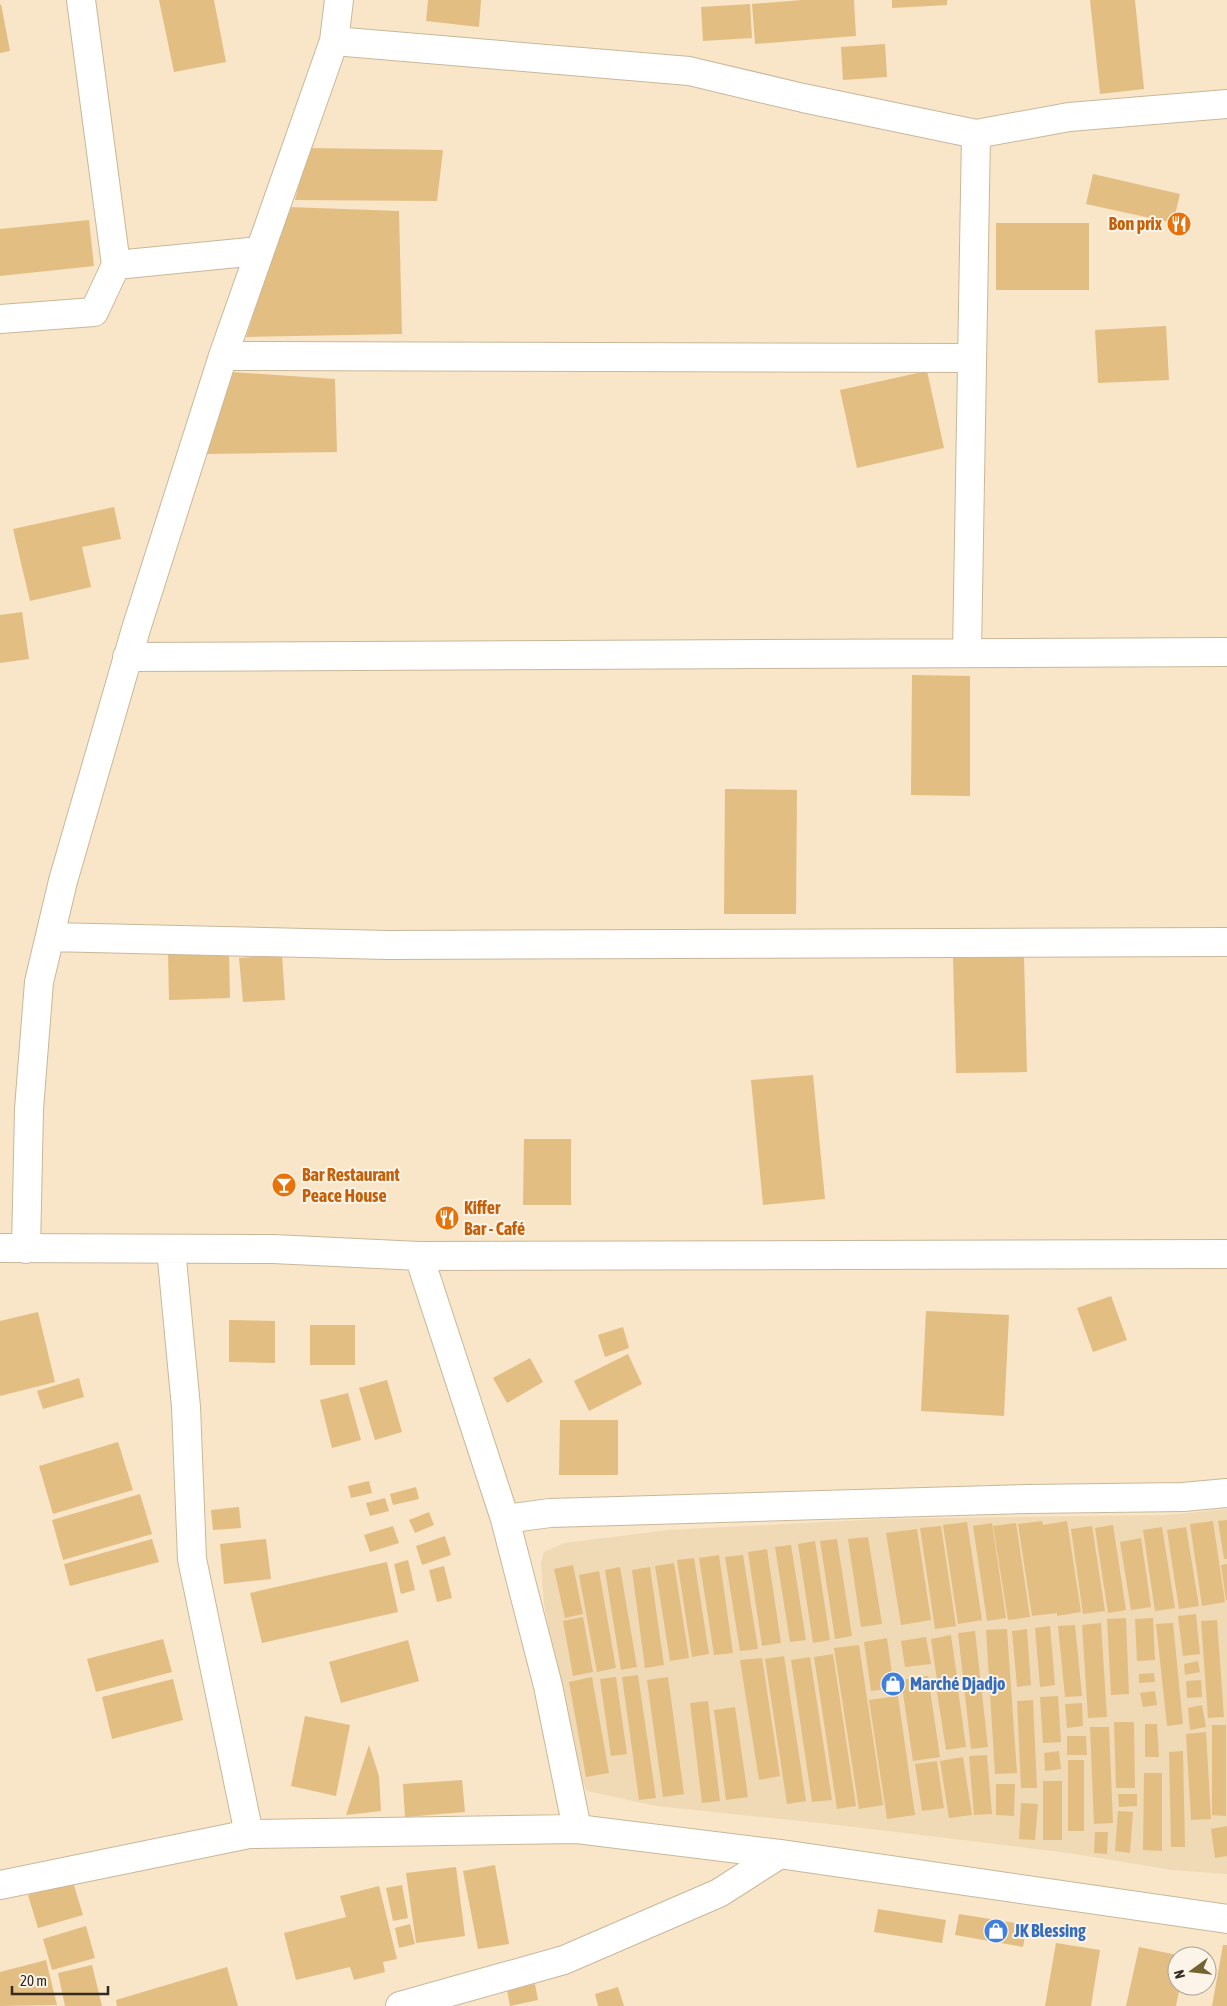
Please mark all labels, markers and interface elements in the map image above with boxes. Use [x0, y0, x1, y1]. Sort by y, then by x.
restaurant icon: Bon prix [1166, 211, 1192, 237]
place label: Bon prix [1109, 213, 1163, 234]
place label: Bar Restaurant Peace House [302, 1164, 401, 1206]
bar icon: Bar Restaurant Peace House [271, 1172, 297, 1198]
place label: Kiffer Bar - Café [464, 1197, 525, 1239]
restaurant icon: Kiffer Bar - Café [434, 1205, 460, 1231]
shop icon: Marché Djadjo [880, 1671, 906, 1697]
place label: Marché Djadjo [910, 1673, 1006, 1694]
shop icon: JK Blessing [983, 1918, 1009, 1944]
place label: JK Blessing [1013, 1920, 1086, 1941]
north arrow [1167, 1946, 1217, 1996]
scale bar [12, 1964, 109, 1996]
text: N [1171, 1968, 1188, 1980]
text: 20 m [20, 1972, 47, 1989]

